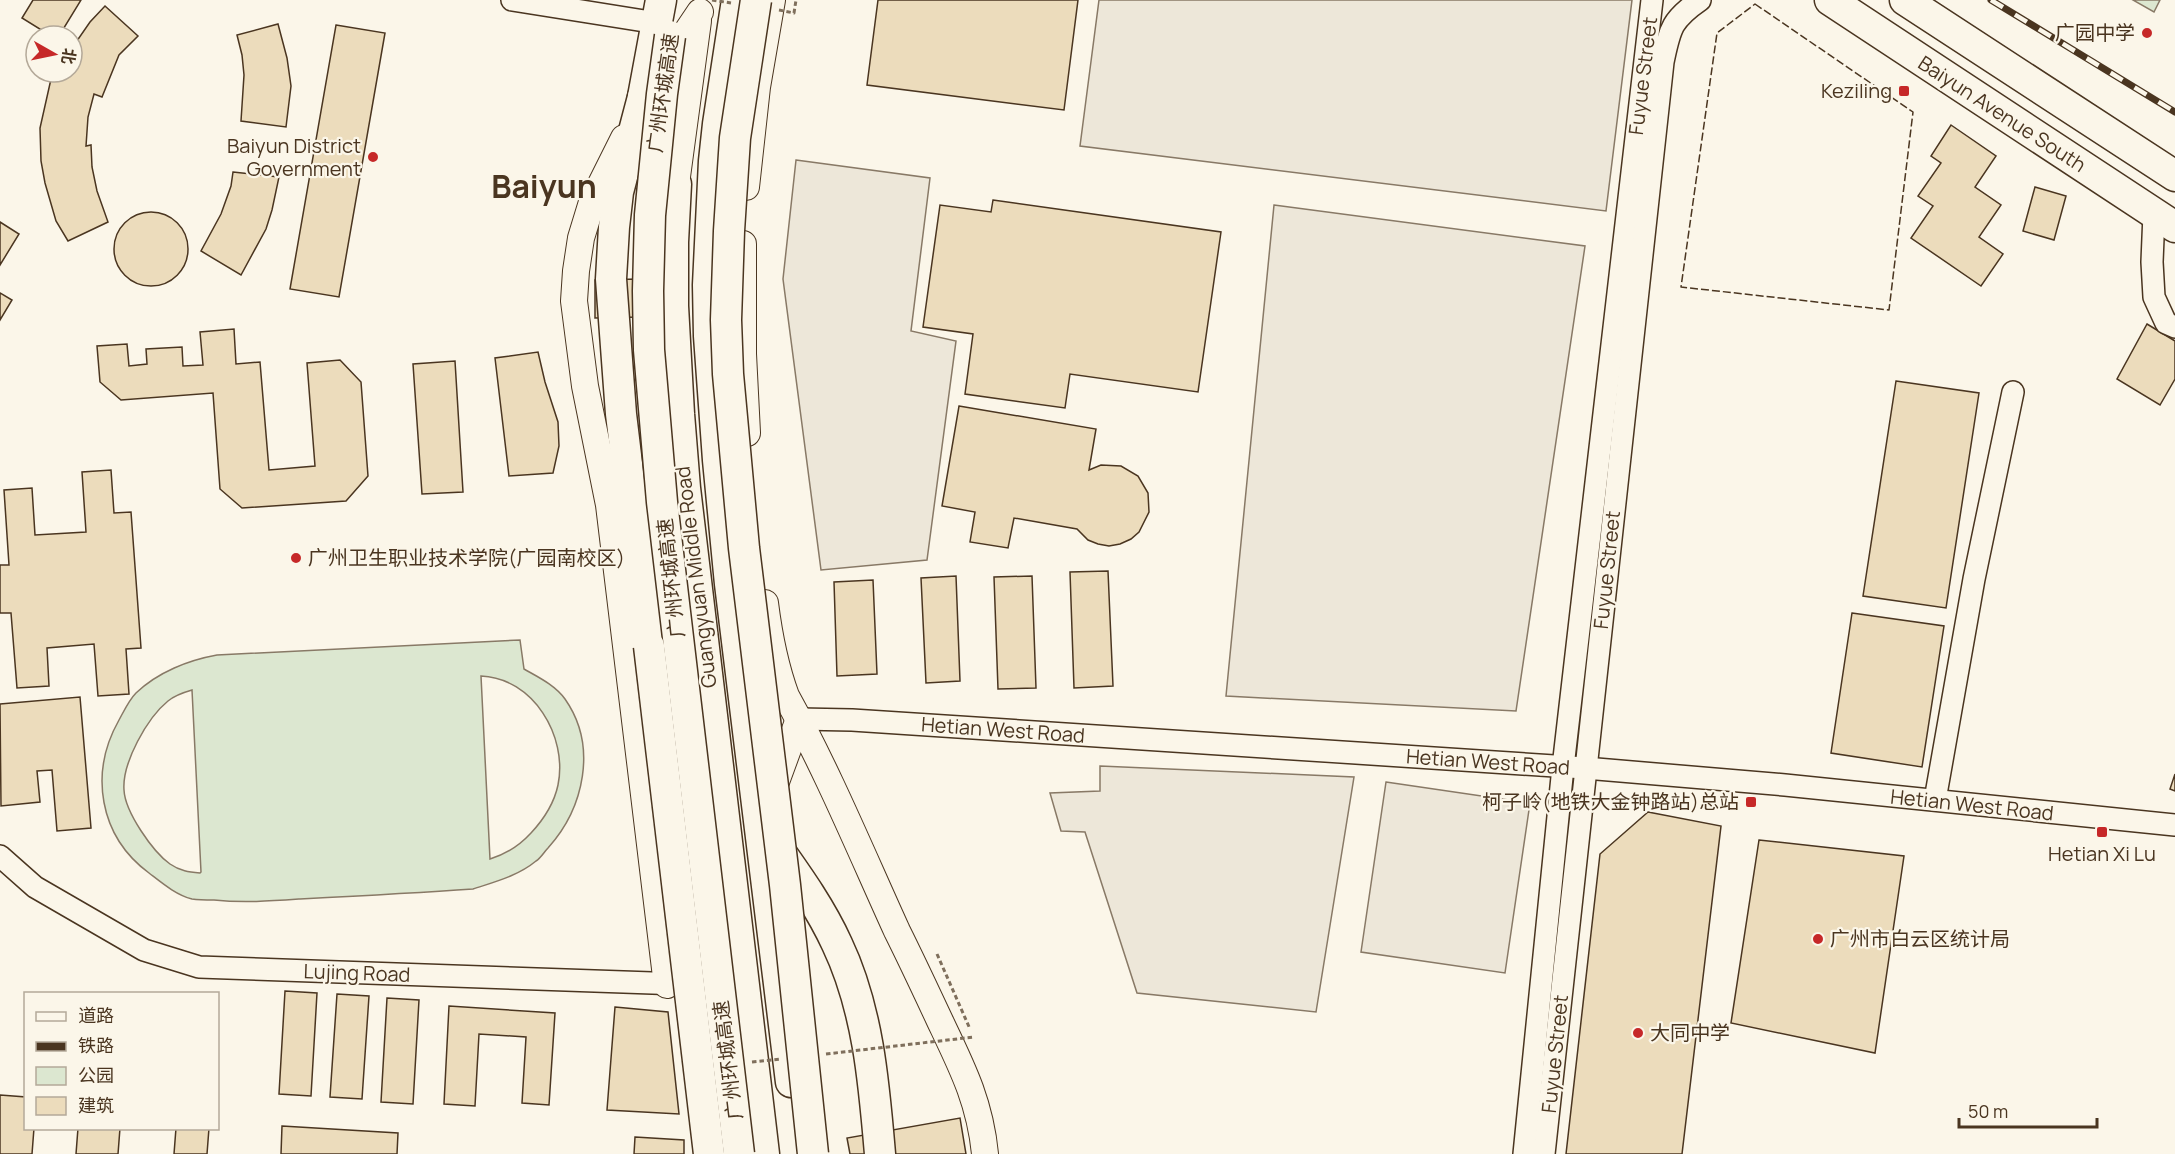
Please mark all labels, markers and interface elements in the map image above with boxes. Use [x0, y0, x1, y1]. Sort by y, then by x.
street label: Fuyue Street [1622, 15, 1663, 137]
place label: 广园中学 [2055, 19, 2135, 46]
north arrow [24, 24, 84, 84]
marker: 广园中学 [2140, 26, 2154, 40]
street label: 广州环城高速 [641, 32, 684, 154]
text: 北 [57, 47, 81, 66]
street label: Baiyun Avenue South [1913, 49, 2091, 178]
place label: Keziling [1821, 77, 1892, 104]
marker: Keziling [1897, 84, 1911, 98]
place label: Baiyun District Government [227, 132, 361, 182]
marker: Baiyun District Government [366, 150, 380, 164]
district label: Baiyun [491, 164, 597, 208]
street label: Guangyuan Middle Road [669, 465, 723, 689]
street label: Fuyue Street [1587, 509, 1626, 630]
street label: 广州环城高速 [651, 517, 690, 639]
place label: 广州卫生职业技术学院(广园南校区) [308, 544, 625, 571]
marker: 广州卫生职业技术学院(广园南校区) [289, 551, 303, 565]
street label: Hetian West Road [920, 710, 1086, 749]
street label: Hetian West Road [1405, 742, 1571, 781]
street label: Hetian West Road [1889, 782, 2055, 827]
place label: 柯子岭(地铁大金钟路站)总站 [1482, 788, 1739, 815]
marker: 柯子岭(地铁大金钟路站)总站 [1744, 795, 1758, 809]
marker: Hetian Xi Lu [2095, 825, 2109, 839]
place label: Hetian Xi Lu [2048, 840, 2156, 867]
place label: 广州市白云区统计局 [1830, 925, 2010, 952]
marker: 广州市白云区统计局 [1811, 932, 1825, 946]
street label: Lujing Road [303, 957, 411, 988]
legend [24, 992, 219, 1130]
street label: Fuyue Street [1535, 993, 1574, 1114]
street label: 广州环城高速 [707, 999, 748, 1121]
text: 道路 [78, 1003, 114, 1027]
place label: 大同中学 [1650, 1019, 1730, 1046]
marker: 大同中学 [1631, 1026, 1645, 1040]
text: 铁路 [78, 1033, 114, 1057]
text: 公园 [78, 1063, 114, 1087]
scale bar [1959, 1091, 2097, 1129]
text: 建筑 [78, 1093, 114, 1117]
text: 50 m [1968, 1099, 2008, 1123]

